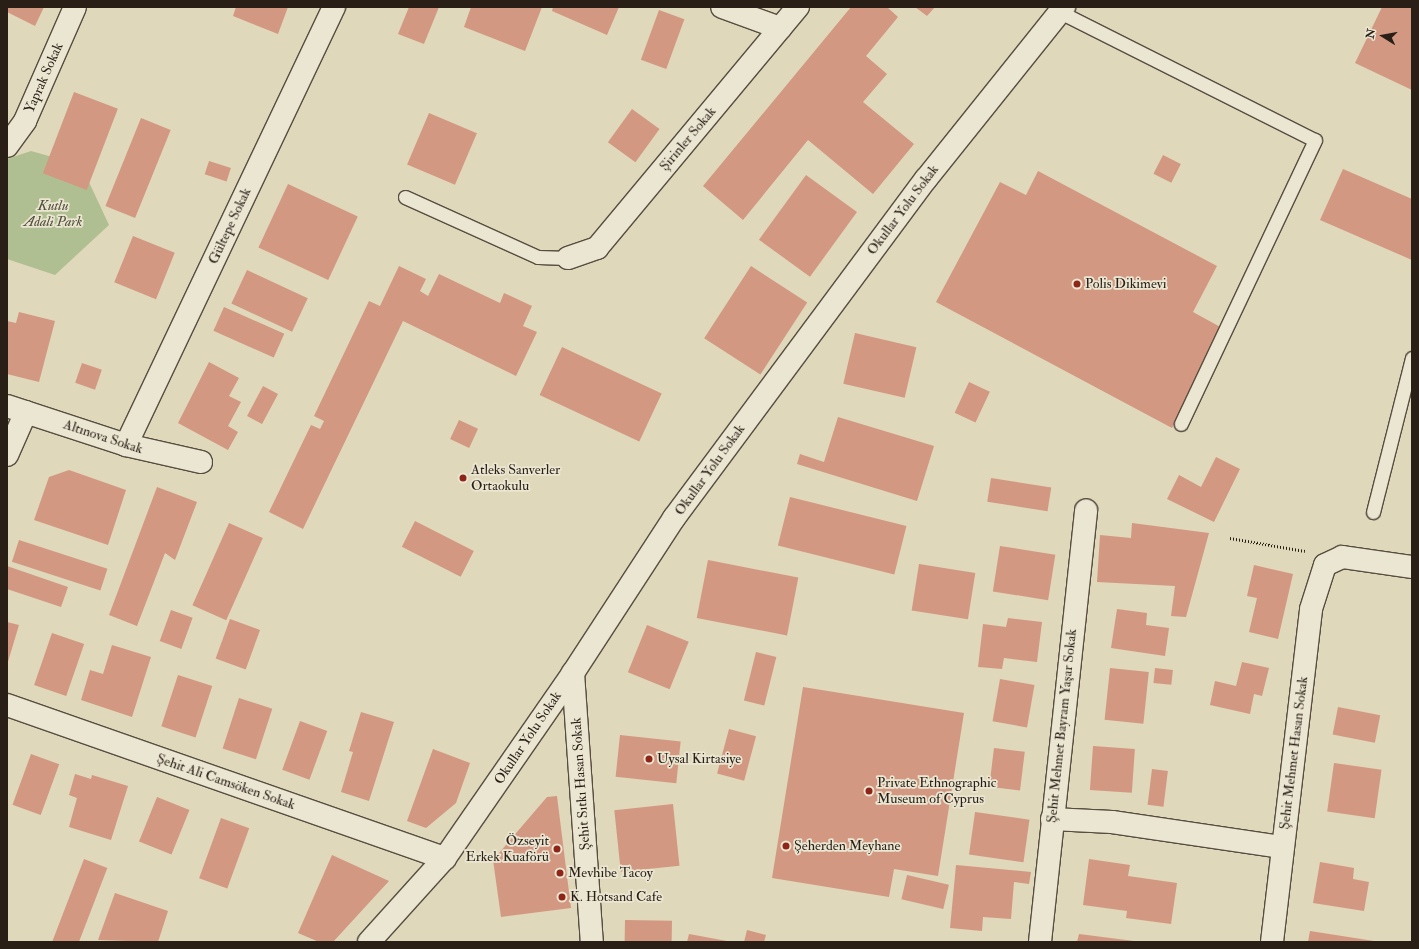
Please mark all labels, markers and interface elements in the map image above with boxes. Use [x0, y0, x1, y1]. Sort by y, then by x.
north arrow [1363, 16, 1403, 56]
text: N [1363, 28, 1378, 40]
street label: Yaprak Sokak [21, 40, 67, 116]
street label: Şirinler Sokak [656, 103, 720, 175]
street label: Okullar Yolu Sokak [864, 162, 942, 258]
street label: Gültepe Sokak [205, 185, 255, 267]
park label: Kutlu Adali Park [24, 198, 82, 230]
place label: Polis Dikimevi [1085, 276, 1167, 292]
marker: Polis Dikimevi [1072, 279, 1082, 289]
street label: Altınova Sokak [61, 416, 145, 458]
street label: Okullar Yolu Sokak [671, 421, 749, 519]
place label: Atleks Sanverler Ortaokulu [471, 462, 560, 494]
marker: Atleks Sanverler Ortaokulu [458, 473, 468, 483]
street label: Şehit Mehmet Bayram Yaşar Sokak [1043, 628, 1081, 824]
street label: Şehit Mehmet Hasan Sokak [1276, 675, 1312, 831]
street label: Okullar Yolu Sokak [491, 688, 565, 788]
street label: Şehit Sıtkı Hasan Sokak [568, 717, 594, 851]
street label: Şehit Ali Camsöken Sokak [154, 750, 298, 814]
place label: Uysal Kirtasiye [657, 751, 741, 767]
marker: Uysal Kirtasiye [644, 754, 654, 764]
place label: Private Ethnographic Museum of Cyprus [877, 775, 996, 808]
marker: Private Ethnographic Museum of Cyprus [864, 786, 874, 796]
place label: Özseyit Erkek Kuaförü [466, 833, 549, 866]
place label: Şeherden Meyhane [794, 838, 900, 854]
marker: Şeherden Meyhane [781, 841, 791, 851]
marker: Özseyit Erkek Kuaförü [552, 844, 562, 854]
place label: Mevhibe Tacoy [568, 865, 653, 881]
marker: Mevhibe Tacoy [555, 868, 565, 878]
place label: K. Hotsand Cafe [570, 889, 662, 905]
marker: K. Hotsand Cafe [557, 892, 567, 902]

